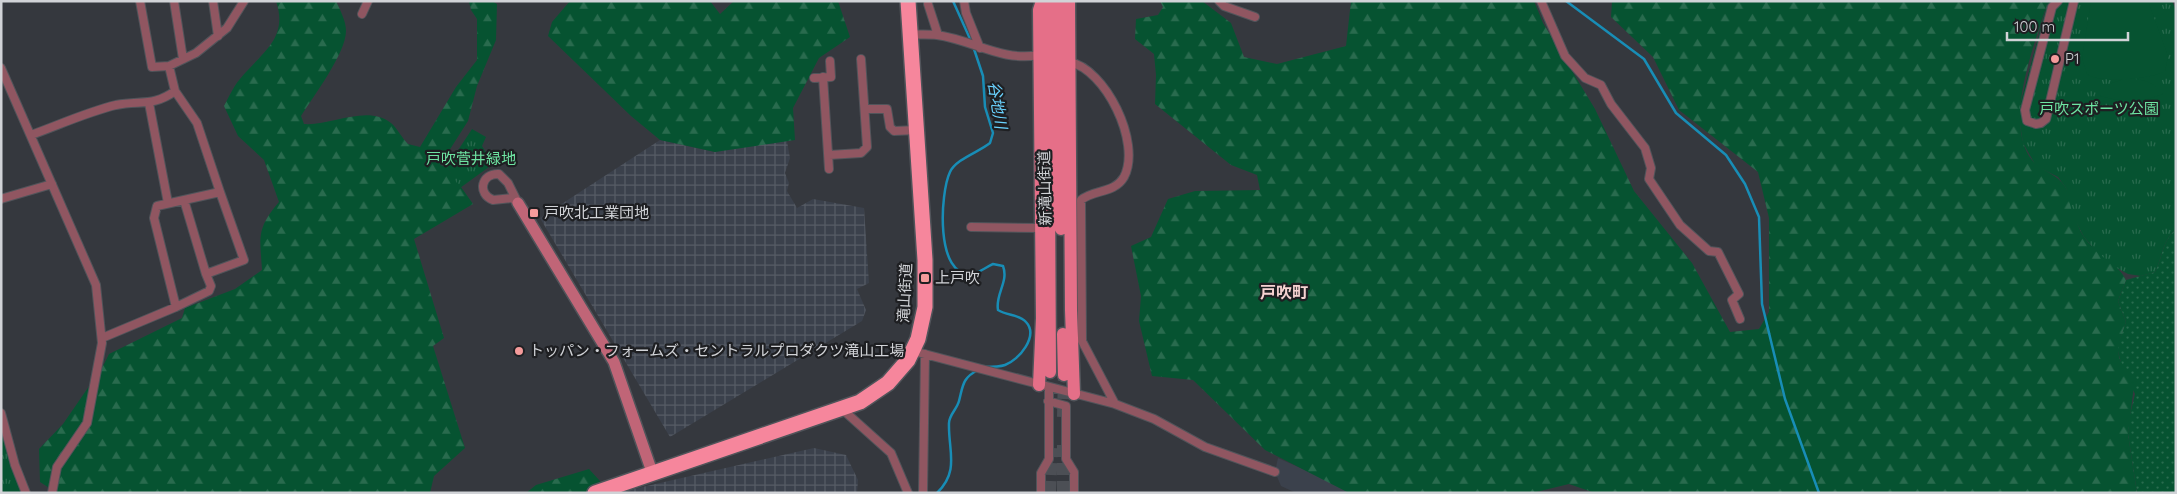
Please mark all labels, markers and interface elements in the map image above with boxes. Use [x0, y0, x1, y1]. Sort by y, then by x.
scale bar [2007, 10, 2128, 42]
text: 100 m [2014, 17, 2055, 36]
place label: P1 [2065, 49, 2080, 68]
marker: P1 [2049, 53, 2061, 65]
water label: 谷地川 [984, 80, 1012, 132]
park label: 戸吹スポーツ公園 [2039, 99, 2159, 118]
park label: 戸吹菅井緑地 [426, 149, 516, 168]
street label: 新滝山街道 [1034, 150, 1055, 226]
place label: 戸吹北工業団地 [544, 203, 649, 222]
marker: 戸吹北工業団地 [528, 207, 540, 219]
street label: 滝山街道 [893, 263, 916, 323]
place label: 上戸吹 [935, 268, 980, 287]
marker: 上戸吹 [919, 272, 931, 284]
district label: 戸吹町 [1260, 282, 1308, 302]
place label: トッパン・フォームズ・セントラルプロダクツ滝山工場 [529, 341, 904, 360]
marker: トッパン・フォームズ・セントラルプロダクツ滝山工場 [513, 345, 525, 357]

